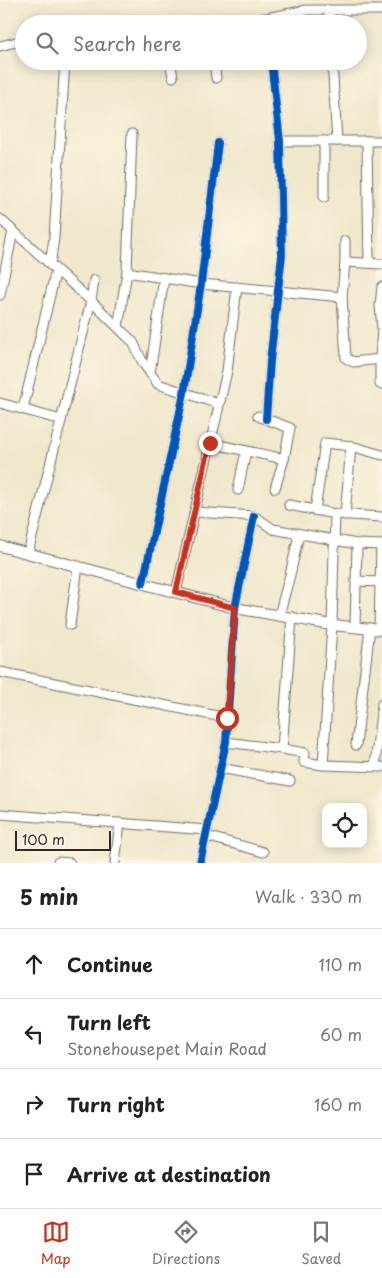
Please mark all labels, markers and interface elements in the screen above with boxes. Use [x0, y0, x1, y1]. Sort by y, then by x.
search box [15, 15, 367, 70]
icon: search [33, 29, 61, 57]
text: Search here [73, 29, 182, 57]
route end [199, 432, 222, 455]
route start [216, 707, 239, 730]
map controls [322, 803, 367, 848]
button: locate [322, 803, 367, 848]
scale bar [15, 828, 111, 851]
text: 100 m [22, 829, 65, 850]
text: 5 min [20, 880, 78, 912]
text: Walk · 330 m [255, 884, 362, 908]
icon: ahead [20, 950, 48, 978]
text: Continue [67, 950, 153, 978]
text: 110 m [319, 952, 362, 976]
text: Turn left [67, 1008, 151, 1036]
icon: left [20, 1020, 48, 1048]
text: 60 m [320, 1022, 362, 1046]
text: Stonehousepet Main Road [67, 1036, 267, 1060]
icon: right [20, 1090, 48, 1118]
text: Turn right [67, 1090, 165, 1118]
text: 160 m [314, 1092, 362, 1116]
icon: arrive [20, 1160, 48, 1188]
text: Arrive at destination [67, 1160, 271, 1188]
tab: Map [41, 1218, 71, 1269]
tab: Directions [152, 1218, 220, 1269]
tab: Saved [302, 1218, 341, 1269]

